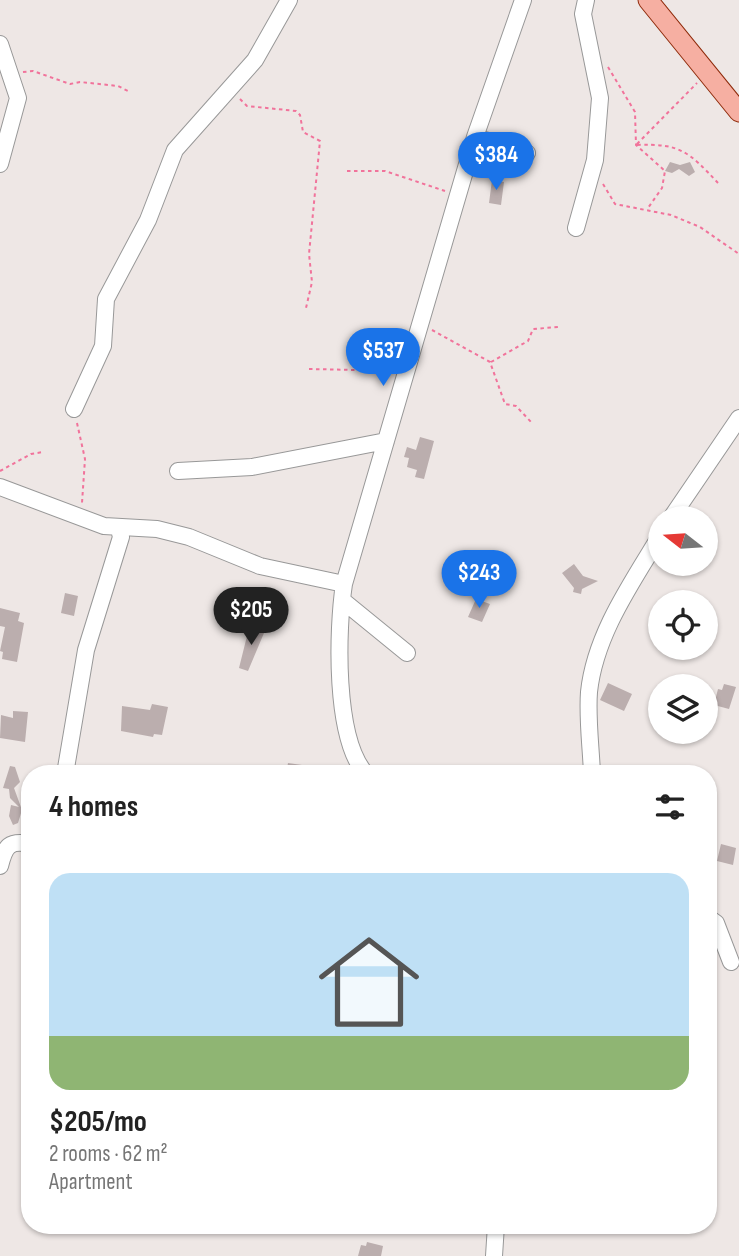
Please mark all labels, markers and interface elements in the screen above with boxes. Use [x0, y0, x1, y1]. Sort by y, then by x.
pin: $384 [455, 132, 537, 192]
text: $384 [474, 141, 518, 169]
pin: $537 [342, 328, 424, 388]
text: $537 [362, 337, 404, 365]
north arrow [648, 506, 718, 576]
map controls [648, 506, 718, 744]
pin: $243 [438, 550, 520, 610]
text: $243 [458, 559, 500, 587]
pin: $205 [210, 588, 292, 647]
button: locate [648, 590, 718, 660]
text: $205 [230, 596, 272, 624]
button: layers [648, 674, 718, 744]
icon: filters [651, 788, 689, 826]
text: 4 homes [49, 789, 138, 825]
icon: home [306, 919, 432, 1045]
text: $205/mo [49, 1104, 147, 1140]
text: 2 rooms · 62 m² [49, 1140, 168, 1168]
text: Apartment [49, 1168, 133, 1196]

